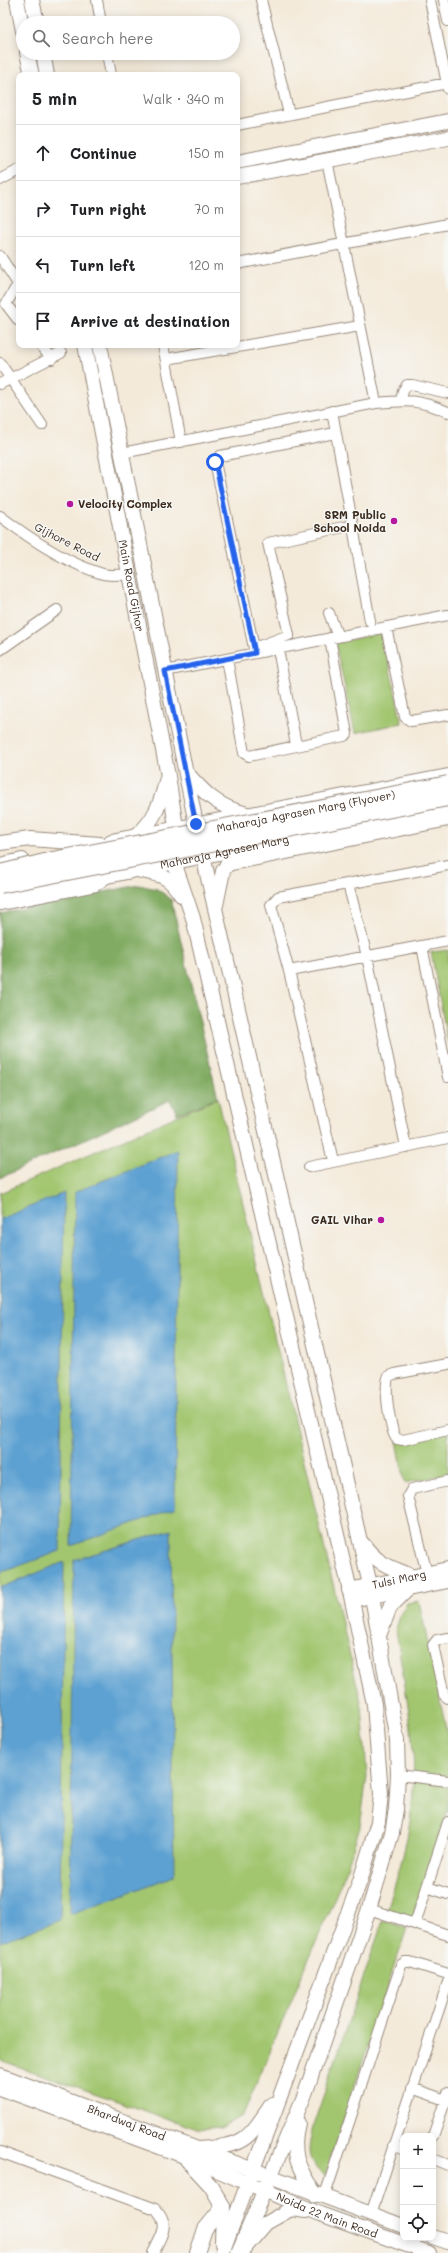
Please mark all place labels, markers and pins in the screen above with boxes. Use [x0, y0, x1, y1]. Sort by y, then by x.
place label: Velocity Complex [78, 496, 173, 511]
marker: Velocity Complex [65, 499, 75, 509]
place label: SRM Public School Noida [313, 507, 386, 535]
marker: SRM Public School Noida [389, 516, 399, 526]
place label: GAIL Vihar [311, 1212, 373, 1227]
marker: GAIL Vihar [376, 1215, 386, 1225]

